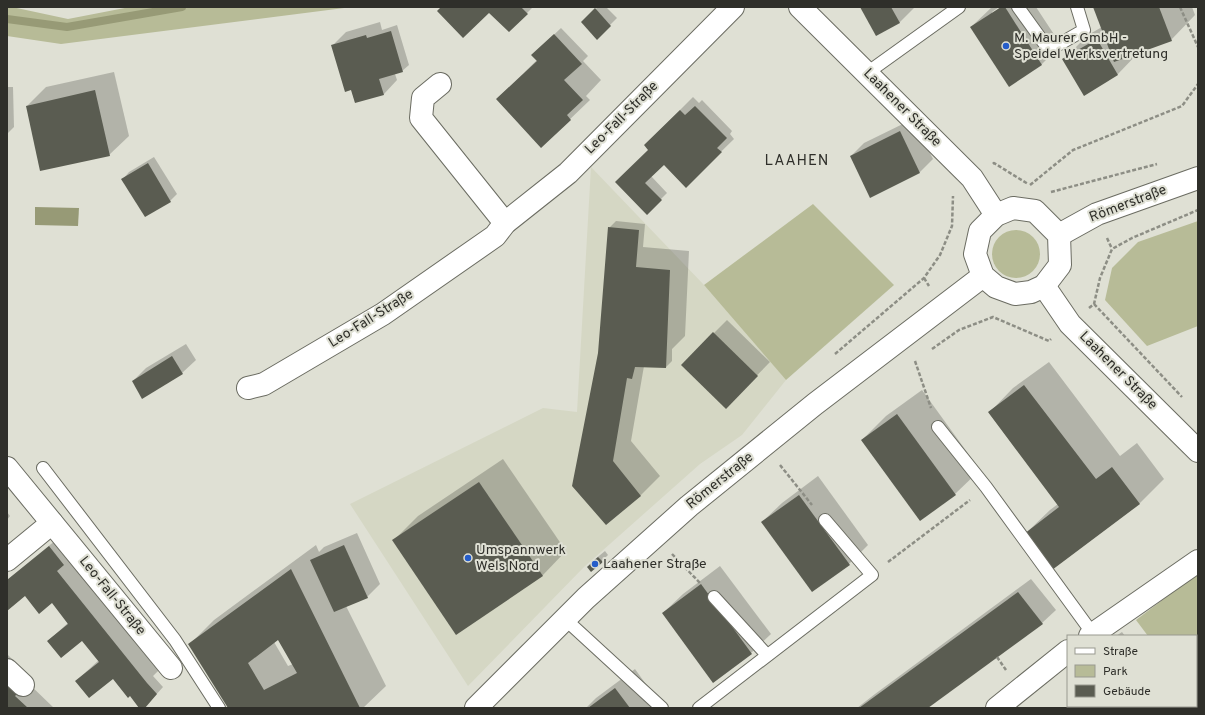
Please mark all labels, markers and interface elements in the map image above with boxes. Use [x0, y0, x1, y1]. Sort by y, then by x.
place label: M. Maurer GmbH - Speidel Werksvertretung [1014, 30, 1168, 63]
marker: M. Maurer GmbH - Speidel Werksvertretung [1001, 41, 1011, 51]
street label: Laahener Straße [859, 65, 945, 151]
street label: Leo-Fall-Straße [582, 78, 662, 158]
district label: LAAHEN [765, 152, 829, 171]
street label: Römerstraße [1087, 182, 1169, 226]
street label: Leo-Fall-Straße [326, 286, 416, 352]
street label: Laahener Straße [1075, 328, 1161, 414]
street label: Römerstraße [683, 449, 757, 513]
place label: Umspannwerk Wels Nord [476, 542, 566, 575]
street label: Leo-Fall-Straße [75, 553, 149, 639]
marker: Umspannwerk Wels Nord [463, 553, 473, 563]
place label: Laahener Straße [603, 556, 707, 573]
marker: Laahener Straße [590, 559, 600, 569]
legend [1067, 635, 1197, 707]
text: Straße [1103, 644, 1138, 660]
text: Park [1103, 664, 1128, 680]
text: Gebäude [1103, 684, 1151, 700]

